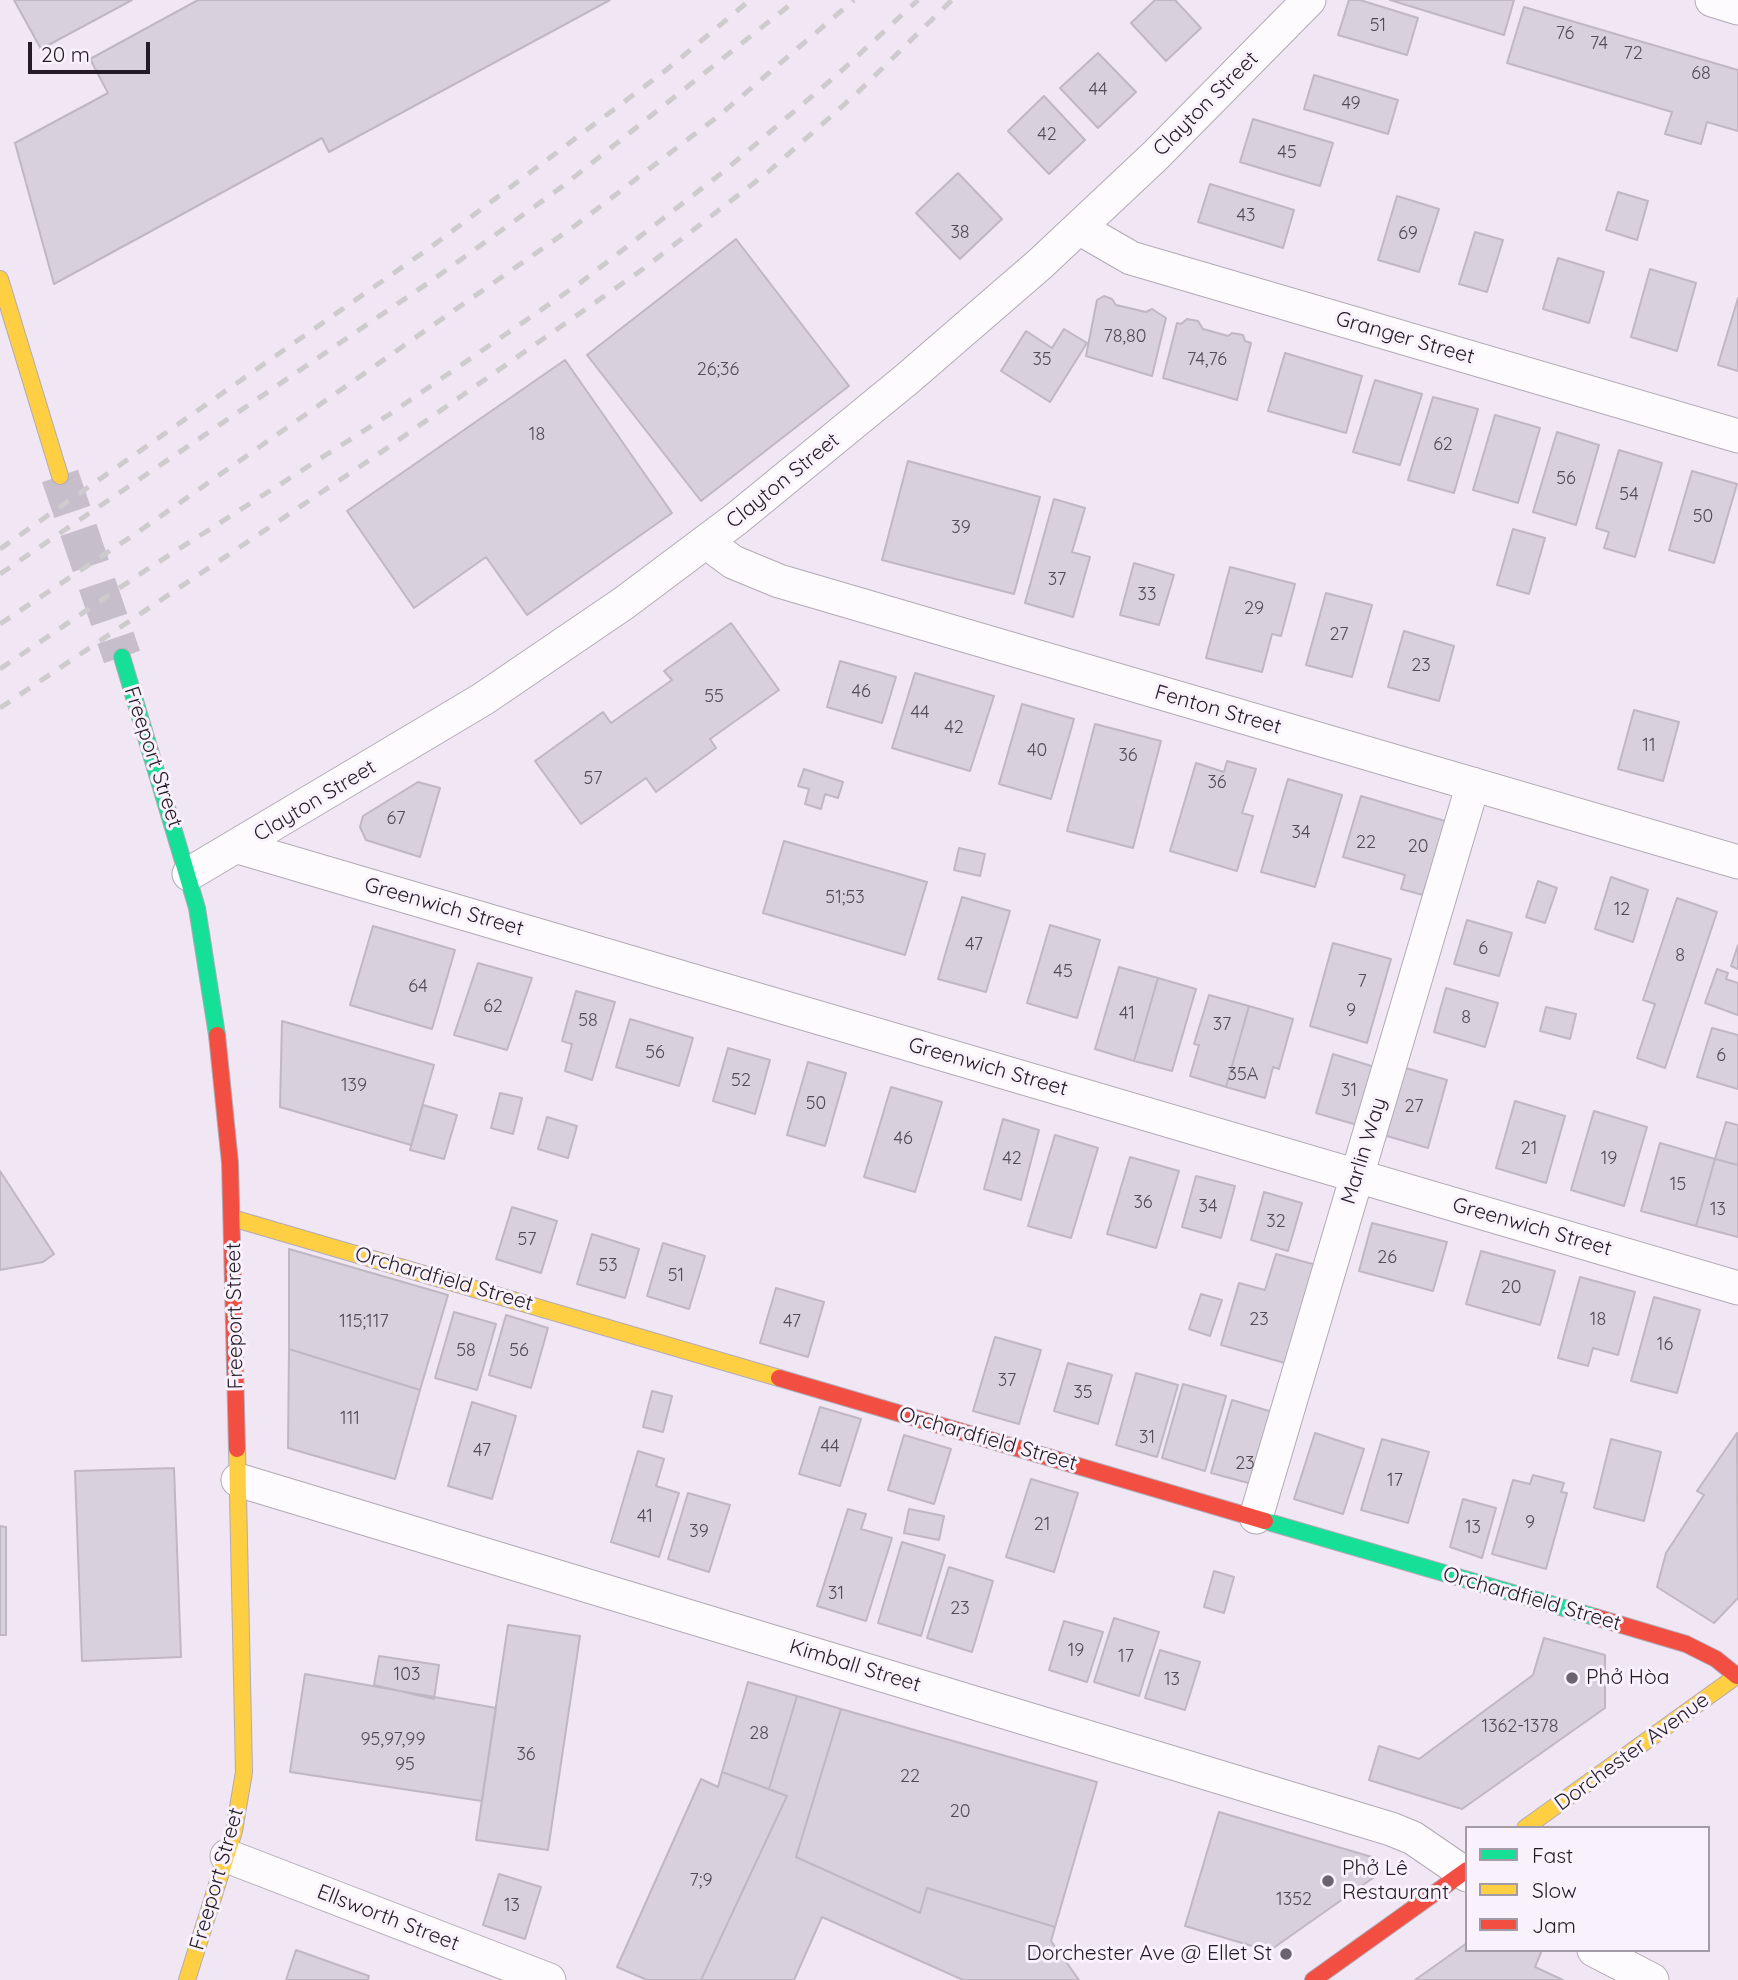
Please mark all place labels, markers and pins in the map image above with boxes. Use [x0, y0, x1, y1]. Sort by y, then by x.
place label: Phở Hòa [1586, 1665, 1669, 1691]
marker: Phở Hòa [1564, 1670, 1580, 1686]
place label: Phở Lê Restaurant [1342, 1856, 1449, 1906]
marker: Phở Lê Restaurant [1320, 1873, 1336, 1889]
place label: Dorchester Ave @ Ellet St [1026, 1941, 1272, 1967]
marker: Dorchester Ave @ Ellet St [1278, 1946, 1294, 1962]

